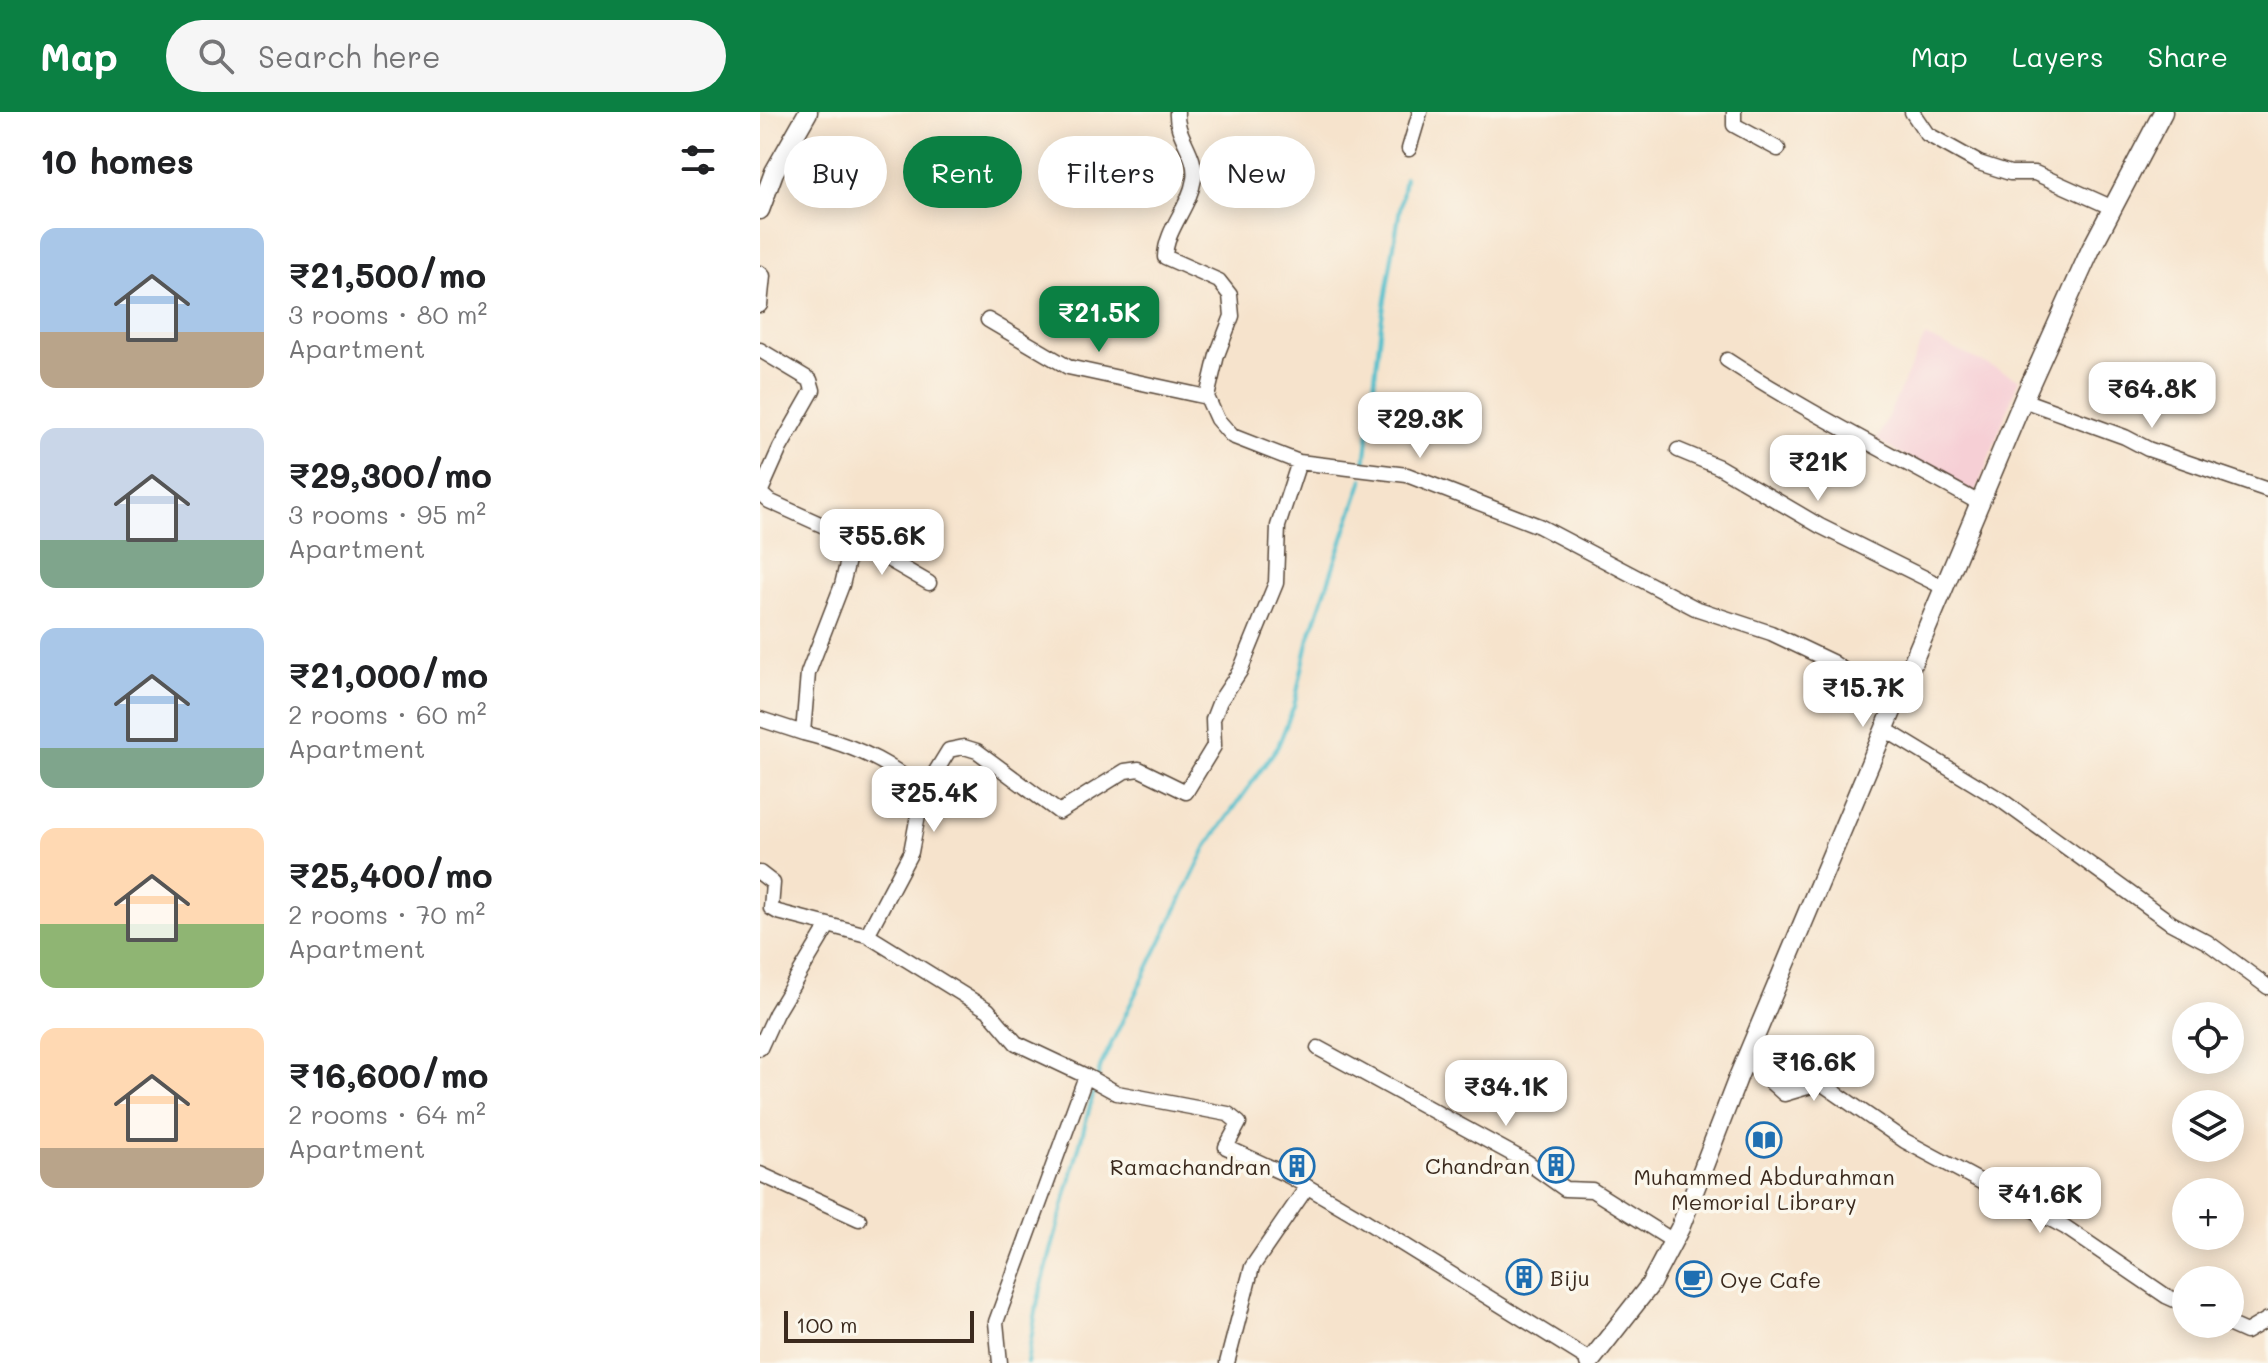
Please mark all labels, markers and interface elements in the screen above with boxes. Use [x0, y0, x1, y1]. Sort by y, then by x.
search box [166, 20, 726, 92]
text: Map [40, 31, 118, 81]
icon: search [194, 34, 238, 78]
text: Search here [258, 36, 441, 76]
text: Map [1911, 38, 1968, 74]
text: Layers [2012, 38, 2104, 74]
text: Share [2148, 38, 2228, 74]
chip: Buy [784, 136, 887, 208]
chip: Rent [903, 136, 1022, 208]
chip: Filters [1038, 136, 1183, 208]
chip: New [1199, 136, 1315, 208]
text: 10 homes [40, 138, 194, 183]
icon: filters [676, 138, 720, 182]
text: ₹21,500/mo [288, 252, 486, 297]
icon: home [104, 260, 200, 356]
pin: ₹21.5K [1034, 286, 1164, 354]
text: ₹21.5K [1057, 295, 1141, 329]
text: 3 rooms · 80 m² [288, 297, 487, 331]
text: Apartment [288, 331, 425, 365]
pin: ₹64.8K [2087, 362, 2217, 430]
text: ₹64.8K [2107, 371, 2197, 405]
pin: ₹29.3K [1355, 392, 1485, 460]
text: ₹29.3K [1376, 401, 1464, 435]
pin: ₹21K [1771, 435, 1865, 503]
text: ₹21K [1788, 444, 1848, 478]
text: ₹29,300/mo [288, 452, 492, 497]
icon: home [104, 460, 200, 556]
text: 3 rooms · 95 m² [288, 497, 486, 531]
pin: ₹55.6K [817, 509, 947, 577]
text: ₹55.6K [838, 518, 926, 552]
text: Apartment [288, 531, 425, 565]
text: ₹21,000/mo [288, 652, 488, 697]
icon: home [104, 660, 200, 756]
pin: ₹15.7K [1798, 661, 1928, 729]
text: ₹15.7K [1821, 670, 1905, 704]
text: 2 rooms · 60 m² [288, 697, 487, 731]
text: Apartment [288, 731, 425, 765]
pin: ₹25.4K [869, 766, 999, 834]
text: ₹25.4K [890, 775, 978, 809]
text: ₹25,400/mo [288, 852, 493, 897]
icon: home [104, 860, 200, 956]
text: 2 rooms · 70 m² [288, 897, 485, 931]
text: Apartment [288, 931, 425, 965]
map controls [2172, 1002, 2244, 1338]
button: locate [2172, 1002, 2244, 1074]
pin: ₹16.6K [1749, 1035, 1879, 1103]
text: ₹16.6K [1771, 1044, 1857, 1078]
text: ₹16,600/mo [288, 1052, 488, 1097]
icon: home [104, 1060, 200, 1156]
pin: ₹34.1K [1441, 1060, 1571, 1128]
text: ₹34.1K [1463, 1069, 1549, 1103]
button: layers [2172, 1090, 2244, 1162]
text: 2 rooms · 64 m² [288, 1097, 486, 1131]
library icon: Muhammed Abdurahman Memorial Library [1745, 1121, 1783, 1159]
text: Apartment [288, 1131, 425, 1165]
building icon: Chandran [1537, 1146, 1575, 1184]
building icon: Ramachandran [1278, 1147, 1316, 1185]
place label: Chandran [1425, 1151, 1530, 1180]
place label: Ramachandran [1110, 1152, 1271, 1181]
place label: Muhammed Abdurahman Memorial Library [1633, 1162, 1895, 1216]
pin: ₹41.6K [1975, 1167, 2105, 1235]
text: ₹41.6K [1997, 1176, 2083, 1210]
button: + [2172, 1178, 2244, 1250]
building icon: Biju [1505, 1258, 1543, 1296]
cafe icon: Oye Cafe [1675, 1260, 1713, 1298]
place label: Biju [1550, 1263, 1590, 1292]
place label: Oye Cafe [1720, 1265, 1821, 1294]
button: − [2172, 1266, 2244, 1338]
scale bar [784, 1307, 974, 1343]
text: 100 m [796, 1310, 858, 1339]

